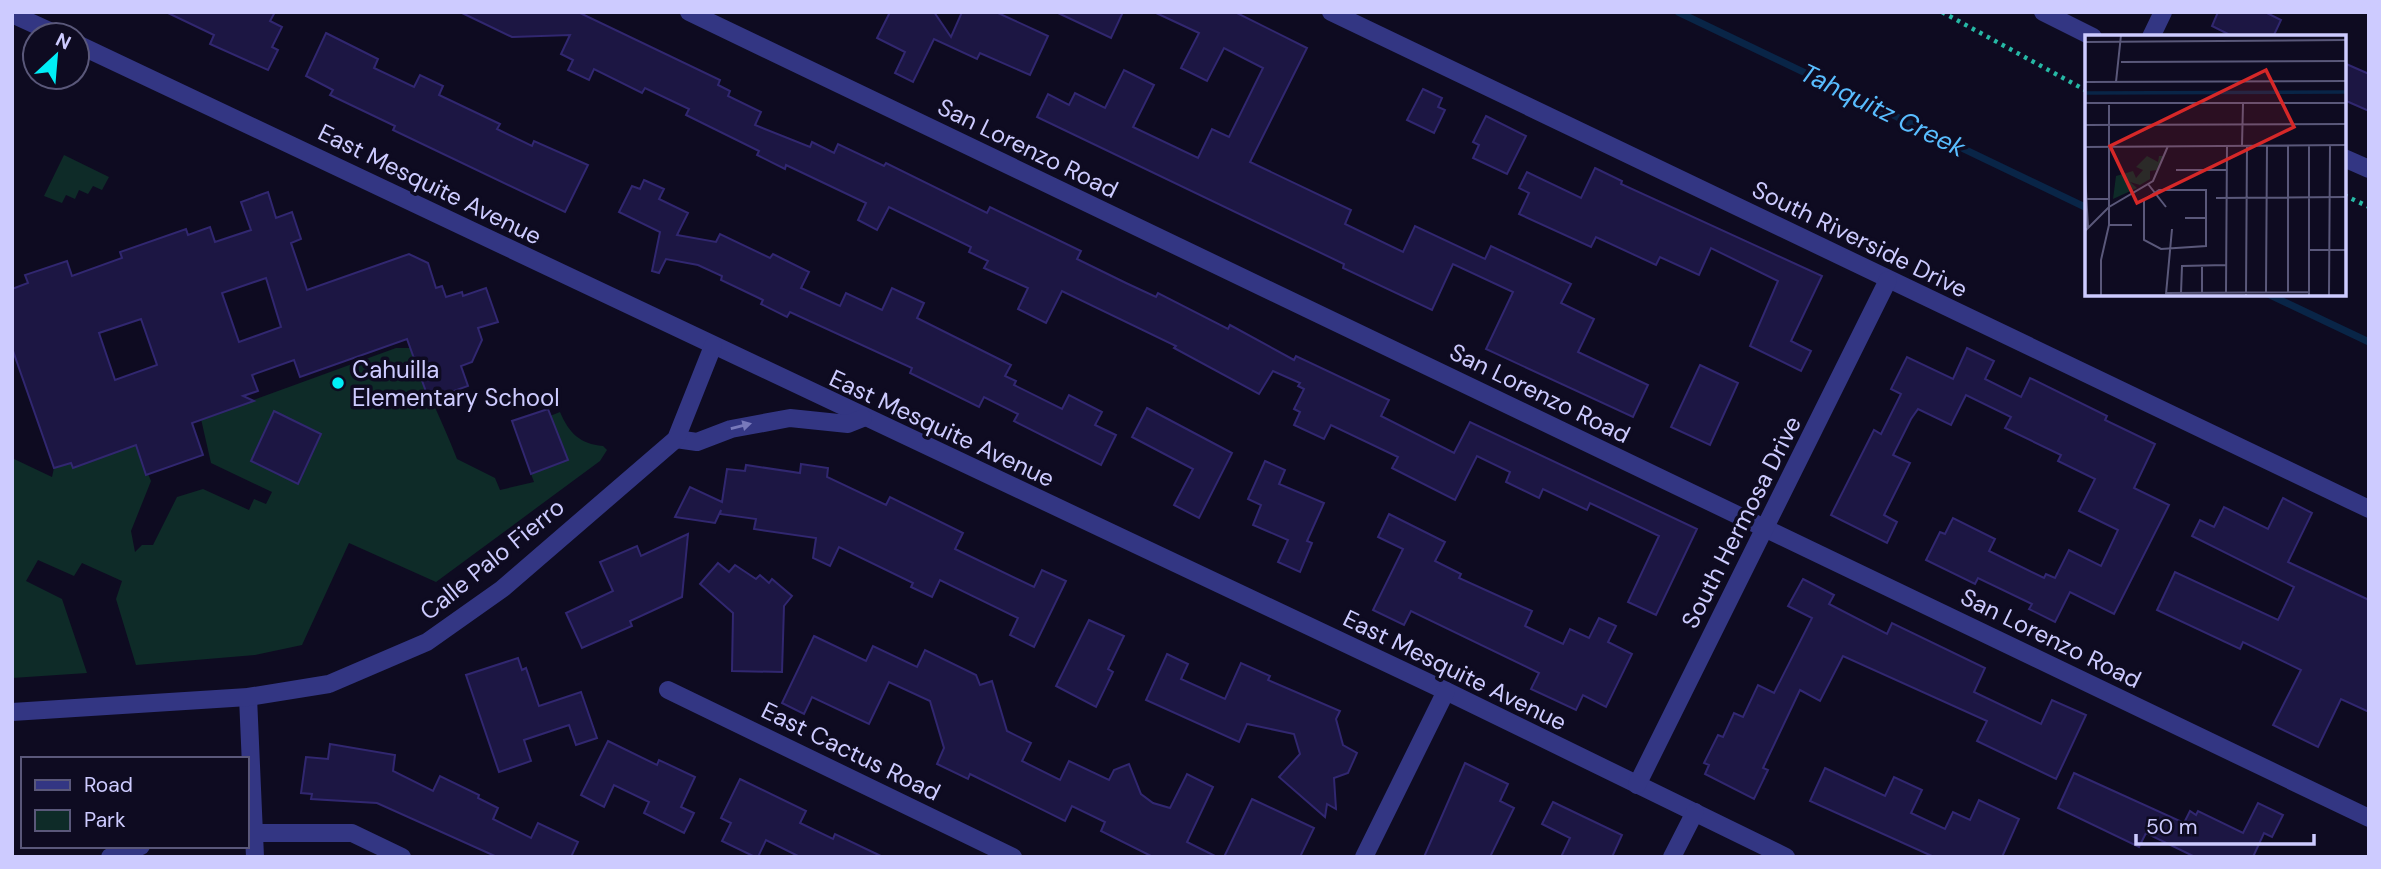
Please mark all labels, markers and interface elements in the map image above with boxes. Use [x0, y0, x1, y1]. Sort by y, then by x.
north arrow [21, 21, 91, 91]
text: N [52, 27, 75, 55]
inset map [2085, 35, 2346, 296]
water label: Tahquitz Creek [1795, 55, 1972, 165]
street label: San Lorenzo Road [933, 91, 1123, 205]
street label: East Mesquite Avenue [313, 116, 547, 252]
street label: South Riverside Drive [1747, 173, 1973, 305]
street label: San Lorenzo Road [1445, 336, 1635, 450]
place label: Cahuilla Elementary School [352, 354, 560, 413]
street label: East Mesquite Avenue [824, 362, 1060, 494]
marker: Cahuilla Elementary School [330, 375, 346, 391]
street label: South Hermosa Drive [1674, 411, 1808, 633]
one-way arrow [731, 421, 753, 432]
street label: Calle Palo Fierro [413, 491, 571, 627]
street label: San Lorenzo Road [1956, 581, 2146, 695]
street label: East Mesquite Avenue [1338, 602, 1572, 738]
street label: East Cactus Road [757, 694, 945, 808]
legend [21, 757, 248, 848]
text: Road [84, 771, 133, 799]
scale bar [2136, 802, 2314, 846]
text: Park [84, 806, 126, 834]
text: 50 m [2146, 813, 2197, 841]

